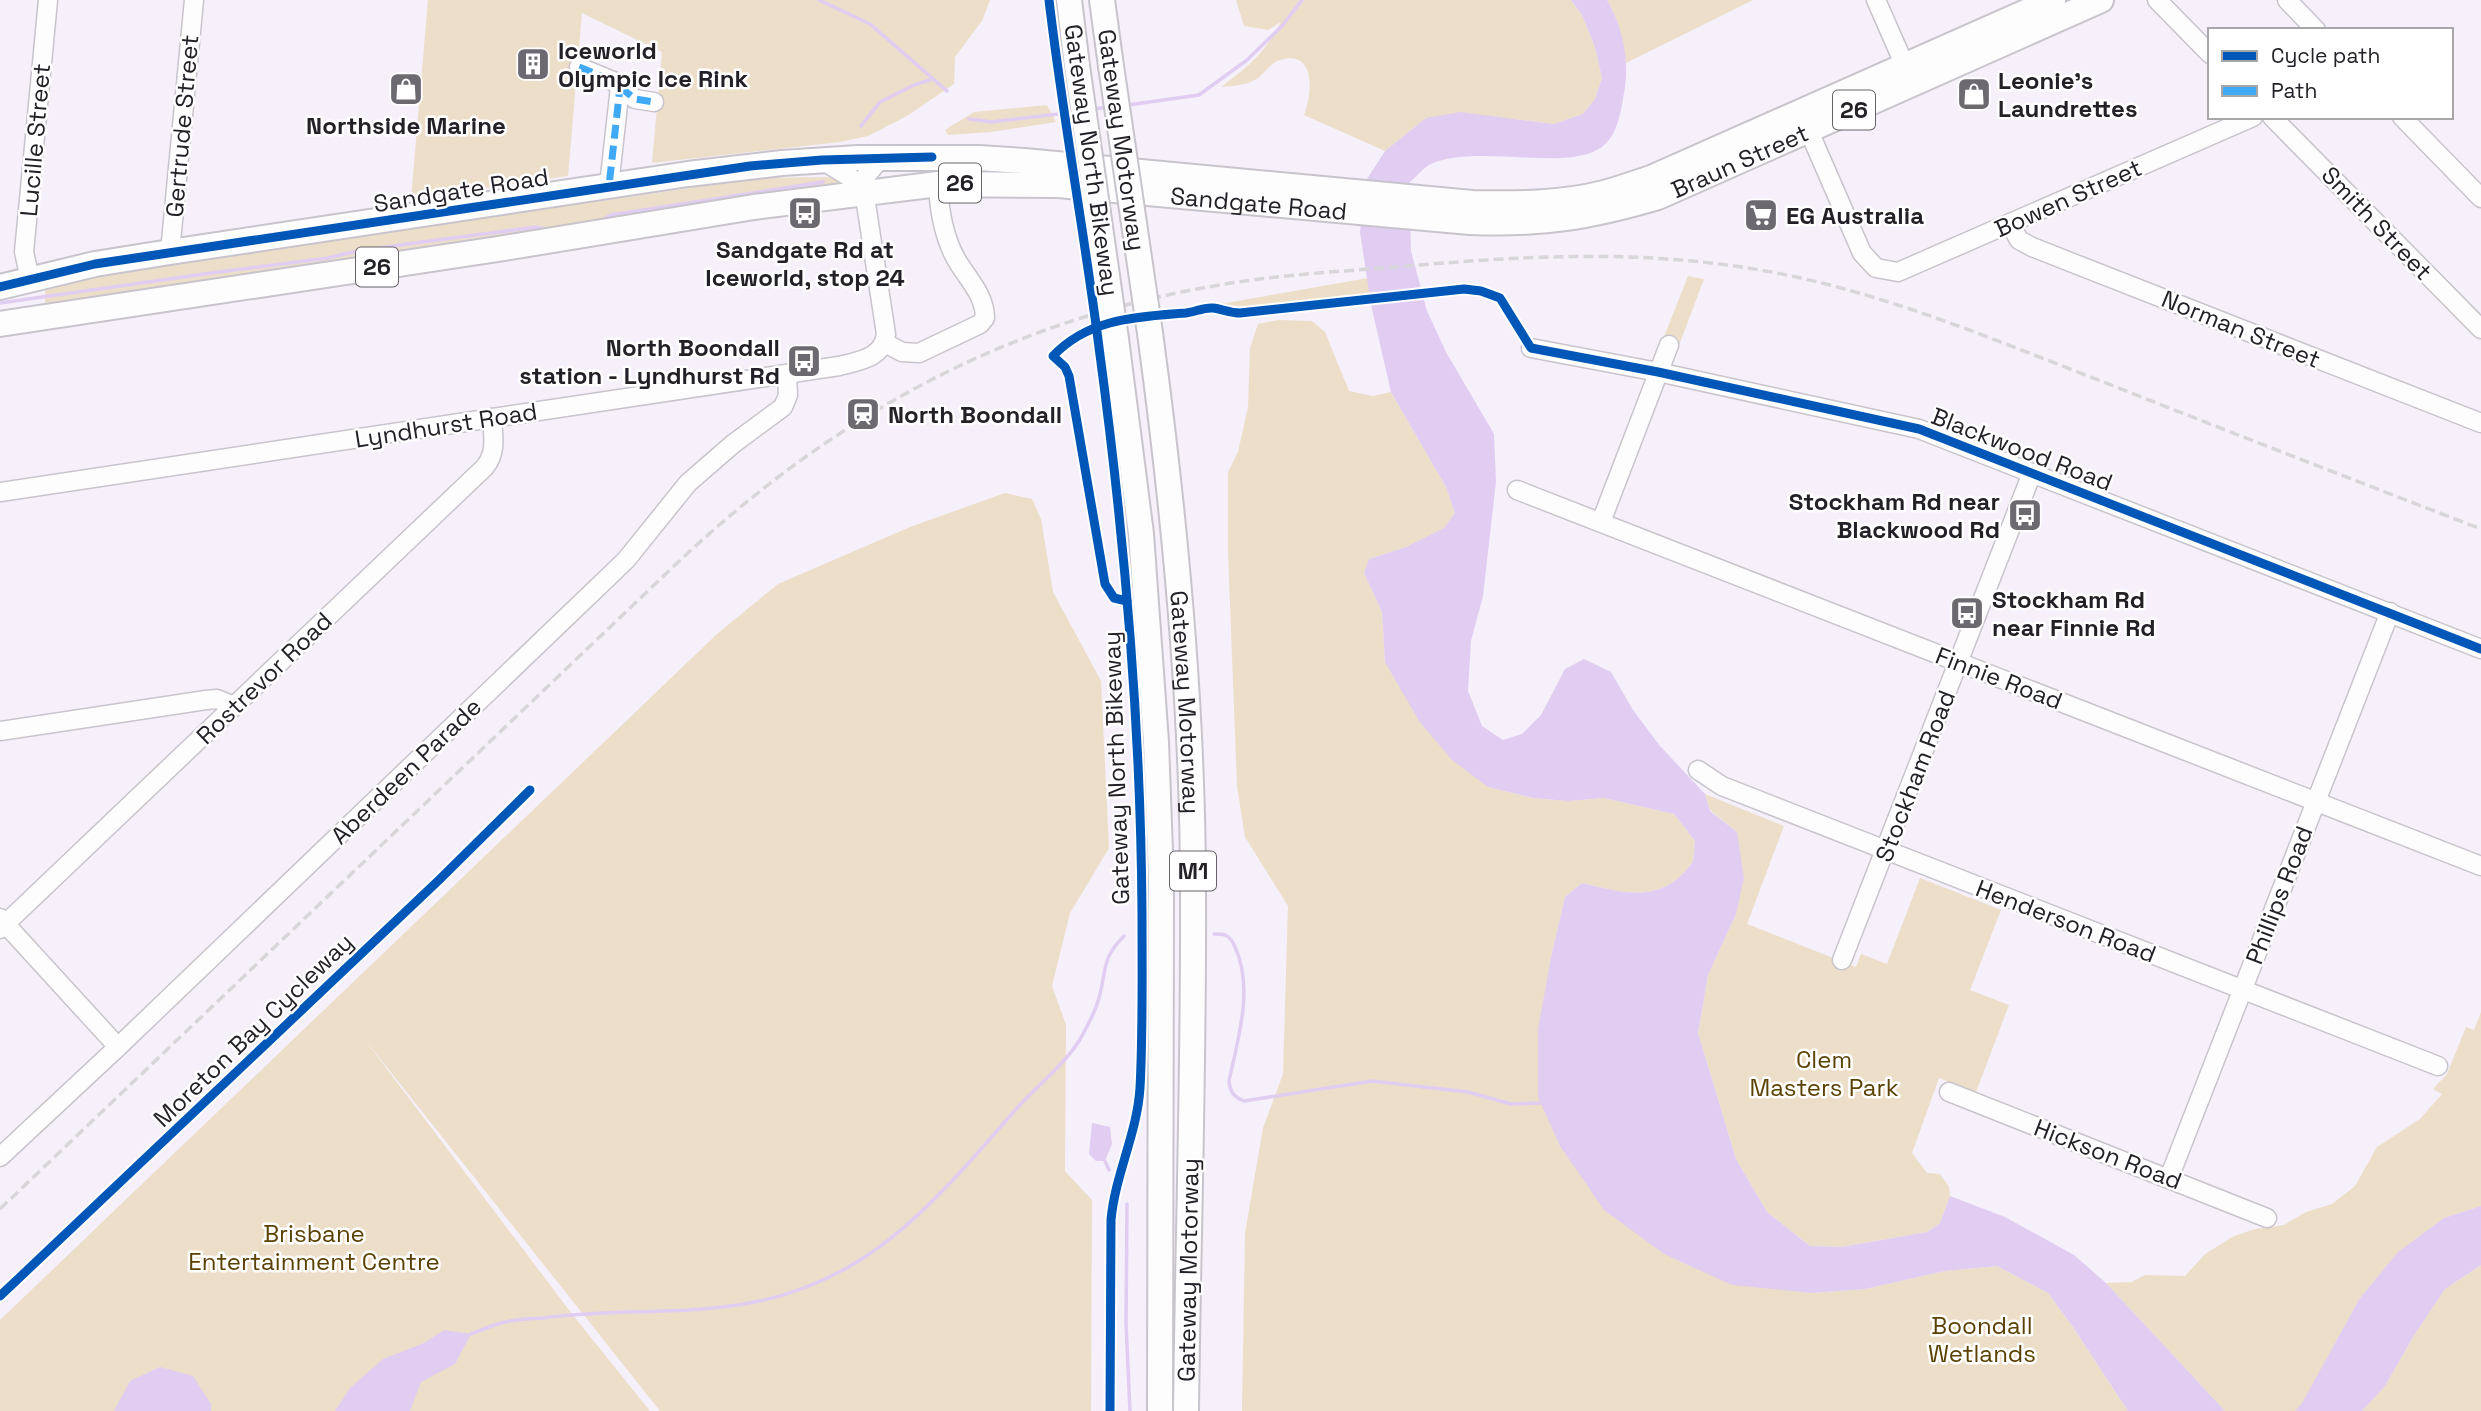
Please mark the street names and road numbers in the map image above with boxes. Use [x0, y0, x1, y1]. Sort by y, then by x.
street label: Gateway North Bikeway [1058, 22, 1126, 298]
street label: Gateway Motorway [1091, 27, 1153, 253]
street label: Gertrude Street [159, 33, 205, 219]
street label: Lucille Street [13, 62, 57, 218]
road number: 26 [1833, 90, 1875, 130]
street label: Braun Street [1666, 117, 1813, 205]
street label: Bowen Street [1990, 152, 2146, 244]
street label: Smith Street [2315, 160, 2439, 286]
street label: Sandgate Road [371, 161, 551, 219]
road number: 26 [939, 164, 981, 202]
street label: Sandgate Road [1169, 180, 1348, 226]
road number: 26 [356, 248, 398, 286]
street label: Norman Street [2157, 283, 2325, 375]
street label: Lyndhurst Road [353, 395, 539, 455]
street label: Blackwood Road [1927, 400, 2117, 498]
street label: Gateway Motorway [1164, 589, 1208, 814]
street label: Rostrevor Road [190, 605, 338, 751]
street label: Gateway North Bikeway [1096, 631, 1136, 905]
street label: Finnie Road [1931, 640, 2067, 716]
street label: Stockham Road [1868, 686, 1962, 866]
street label: Aberdeen Parade [324, 691, 488, 851]
street label: Phillips Road [2238, 821, 2320, 969]
road number: M1 [1170, 852, 1216, 890]
street label: Henderson Road [1972, 872, 2160, 970]
street label: Moreton Bay Cycleway [147, 926, 359, 1134]
street label: Hickson Road [2030, 1112, 2186, 1196]
street label: Gateway Motorway [1171, 1158, 1205, 1382]

